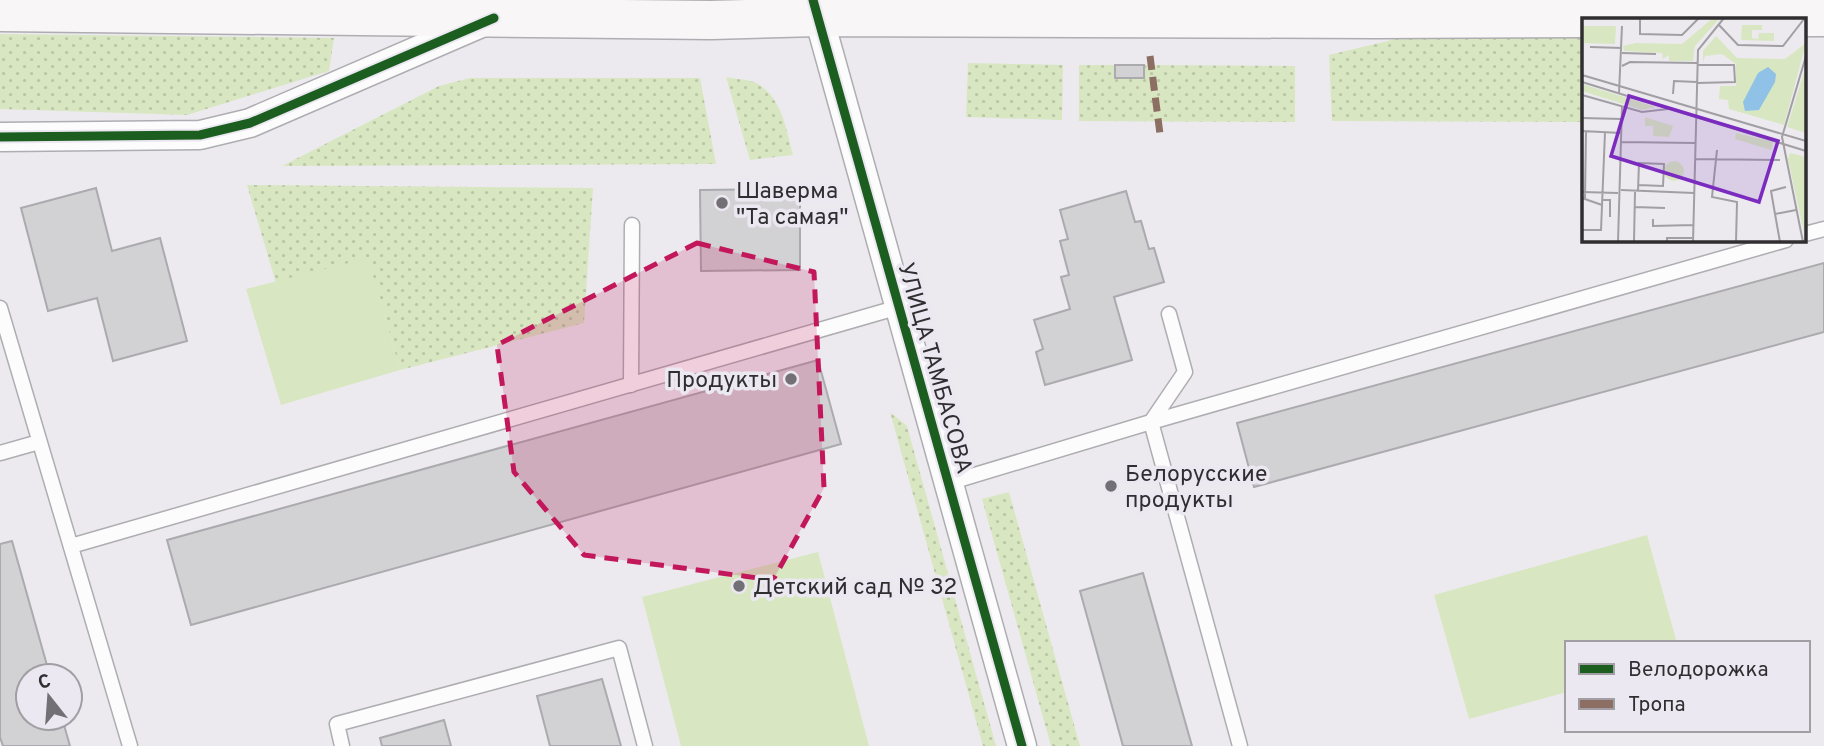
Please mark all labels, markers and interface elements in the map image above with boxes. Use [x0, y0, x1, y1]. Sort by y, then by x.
inset map [1582, 18, 1806, 242]
place label: Шаверма "Та самая" [736, 178, 849, 233]
marker: Шаверма "Та самая" [714, 195, 730, 211]
street label: УЛИЦА ТАМБАСОВА [890, 260, 978, 478]
place label: Продукты [666, 367, 777, 396]
marker: Продукты [783, 371, 799, 387]
place label: Белорусские продукты [1125, 461, 1267, 516]
marker: Белорусские продукты [1103, 478, 1119, 494]
place label: Детский сад № 32 [753, 574, 957, 603]
marker: Детский сад № 32 [731, 578, 747, 594]
legend [1565, 641, 1810, 732]
text: Велодорожка [1628, 657, 1768, 684]
north arrow [14, 662, 84, 732]
text: С [35, 669, 54, 696]
text: Тропа [1628, 692, 1686, 719]

